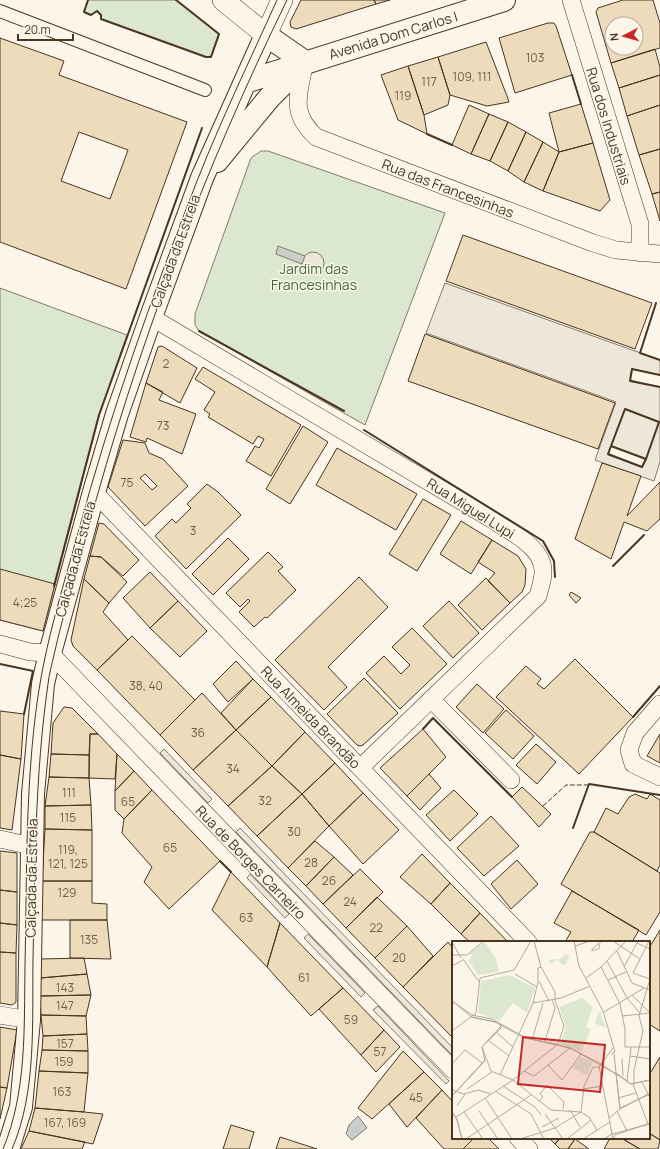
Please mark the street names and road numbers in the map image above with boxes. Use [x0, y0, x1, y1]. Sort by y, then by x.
street label: Avenida Dom Carlos I [326, 6, 460, 64]
street label: Rua dos Industriais [582, 65, 636, 187]
street label: Rua das Francesinhas [379, 154, 517, 222]
street label: Calçada da Estrela [146, 192, 204, 310]
street label: Rua Miguel Lupi [423, 473, 519, 543]
street label: Calçada da Estrela [50, 499, 100, 619]
street label: Rua Almeida Brandão [257, 662, 365, 772]
street label: Rua de Borges Carneiro [192, 801, 310, 923]
street label: Calçada da Estrela [20, 818, 42, 938]

